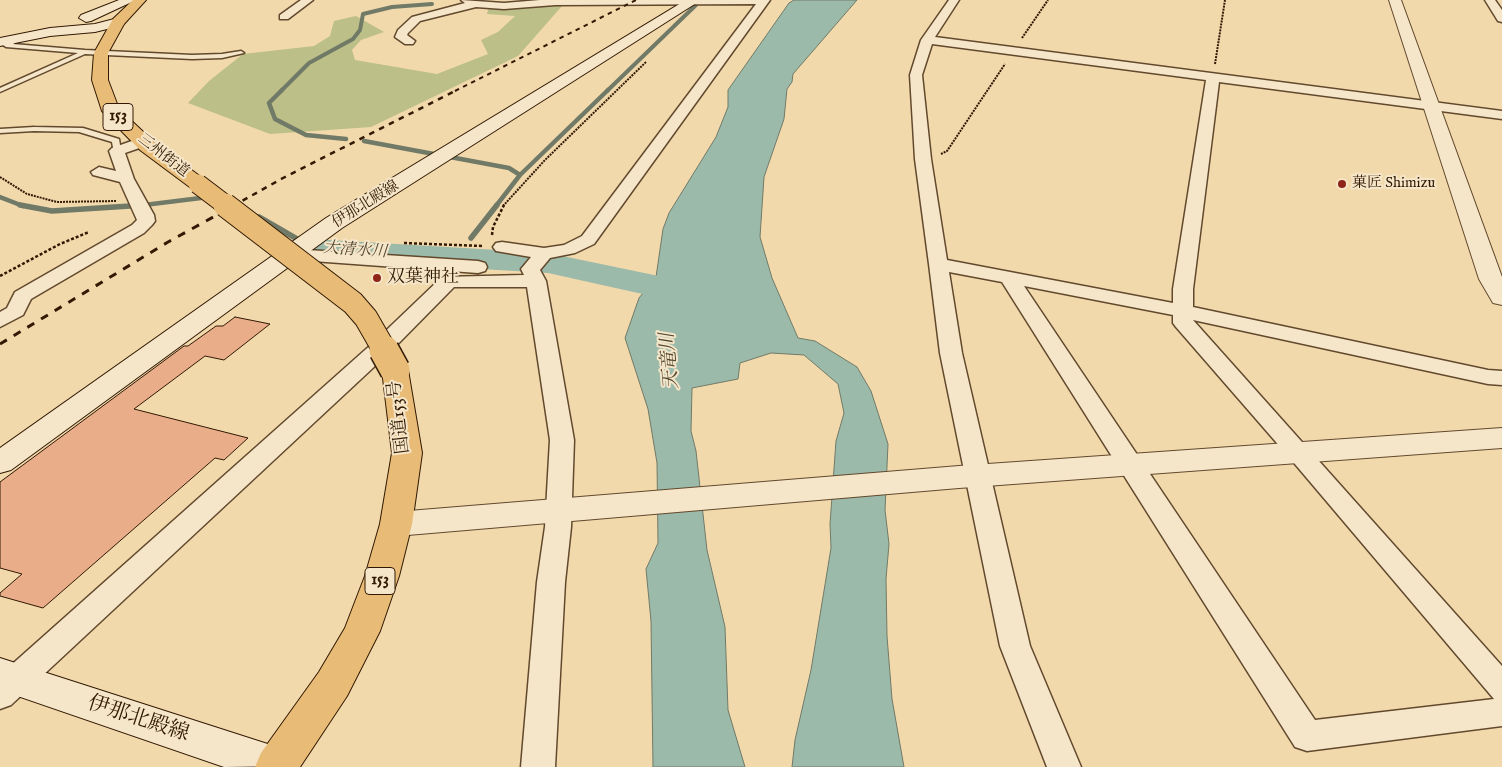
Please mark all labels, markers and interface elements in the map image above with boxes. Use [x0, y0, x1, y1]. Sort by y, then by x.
road number: 153 [103, 104, 133, 130]
street label: 三州街道 [134, 130, 192, 182]
place label: 菓匠 Shimizu [1352, 175, 1435, 193]
street label: 伊那北殿線 [329, 177, 403, 233]
marker: 菓匠 Shimizu [1336, 178, 1348, 190]
water label: 大清水川 [322, 239, 388, 263]
place label: 双葉神社 [387, 267, 459, 289]
marker: 双葉神社 [371, 272, 383, 284]
water label: 天竜川 [657, 332, 685, 390]
street label: 国道153号 [385, 379, 415, 455]
road number: 153 [365, 568, 395, 594]
street label: 伊那北殿線 [84, 692, 192, 748]

